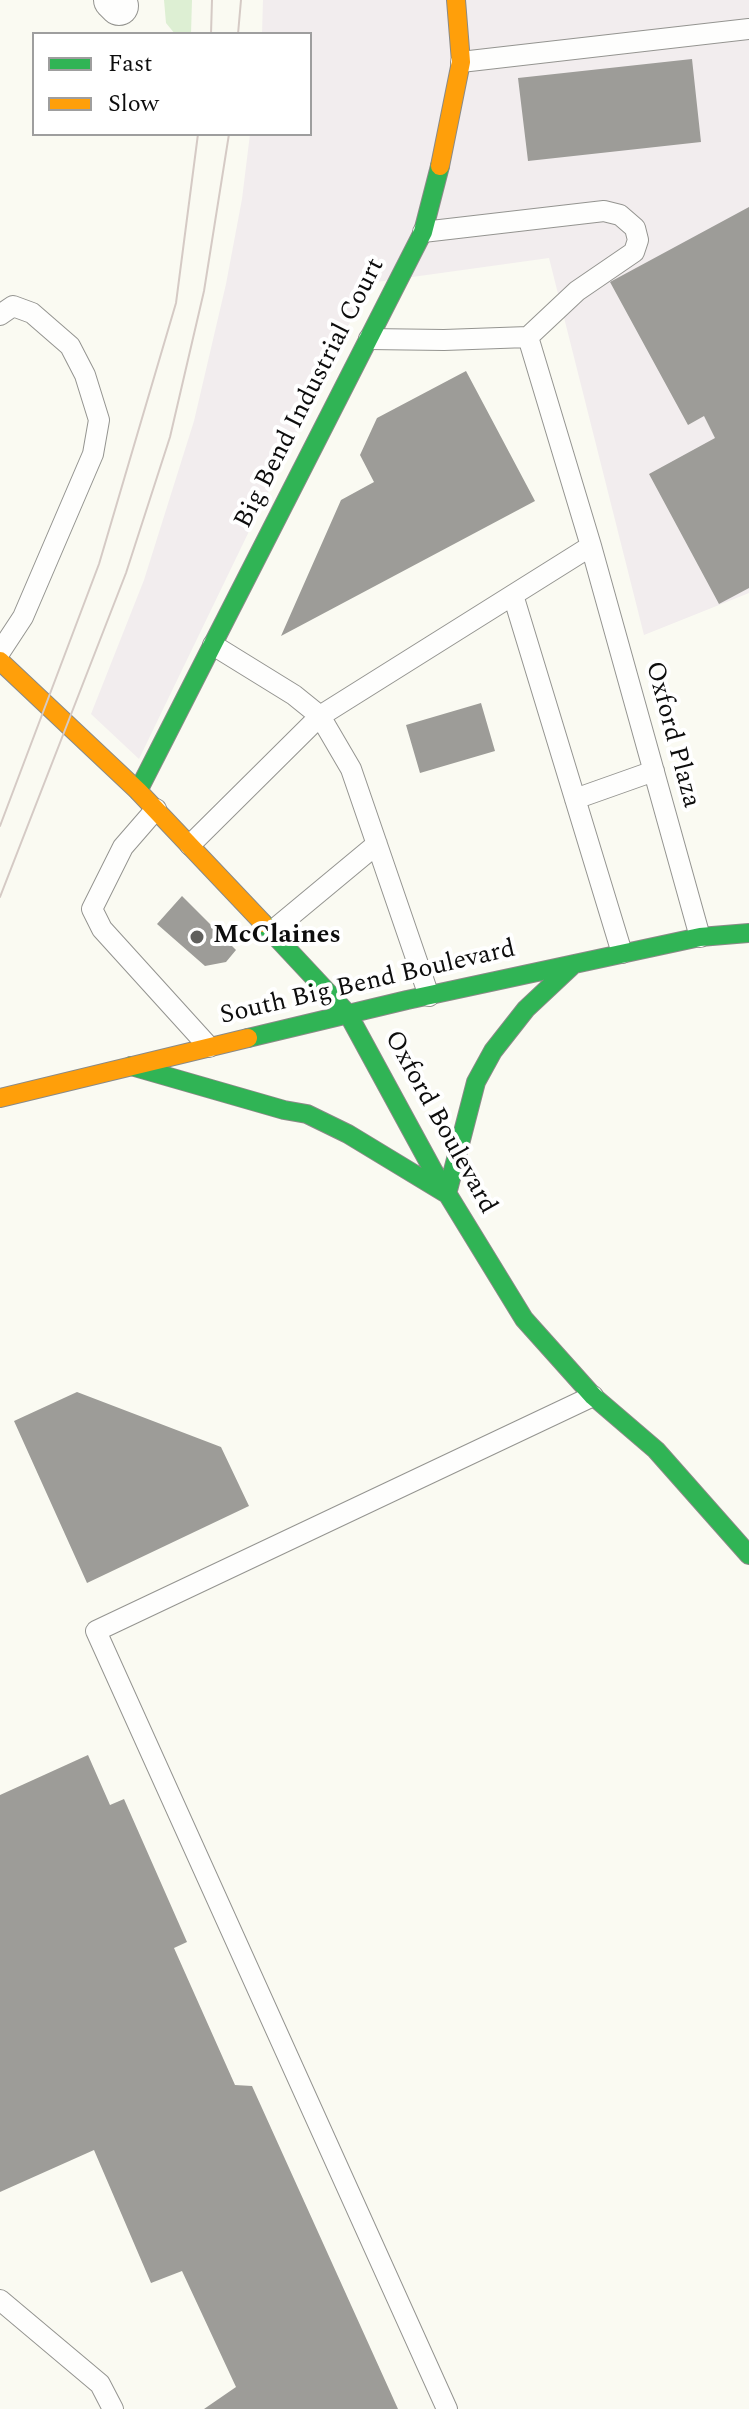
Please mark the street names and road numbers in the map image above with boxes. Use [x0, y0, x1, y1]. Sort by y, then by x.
street label: Big Bend Industrial Court [229, 254, 393, 534]
street label: Oxford Plaza [637, 658, 705, 812]
street label: South Big Bend Boulevard [217, 935, 519, 1033]
street label: Oxford Boulevard [376, 1026, 502, 1220]

